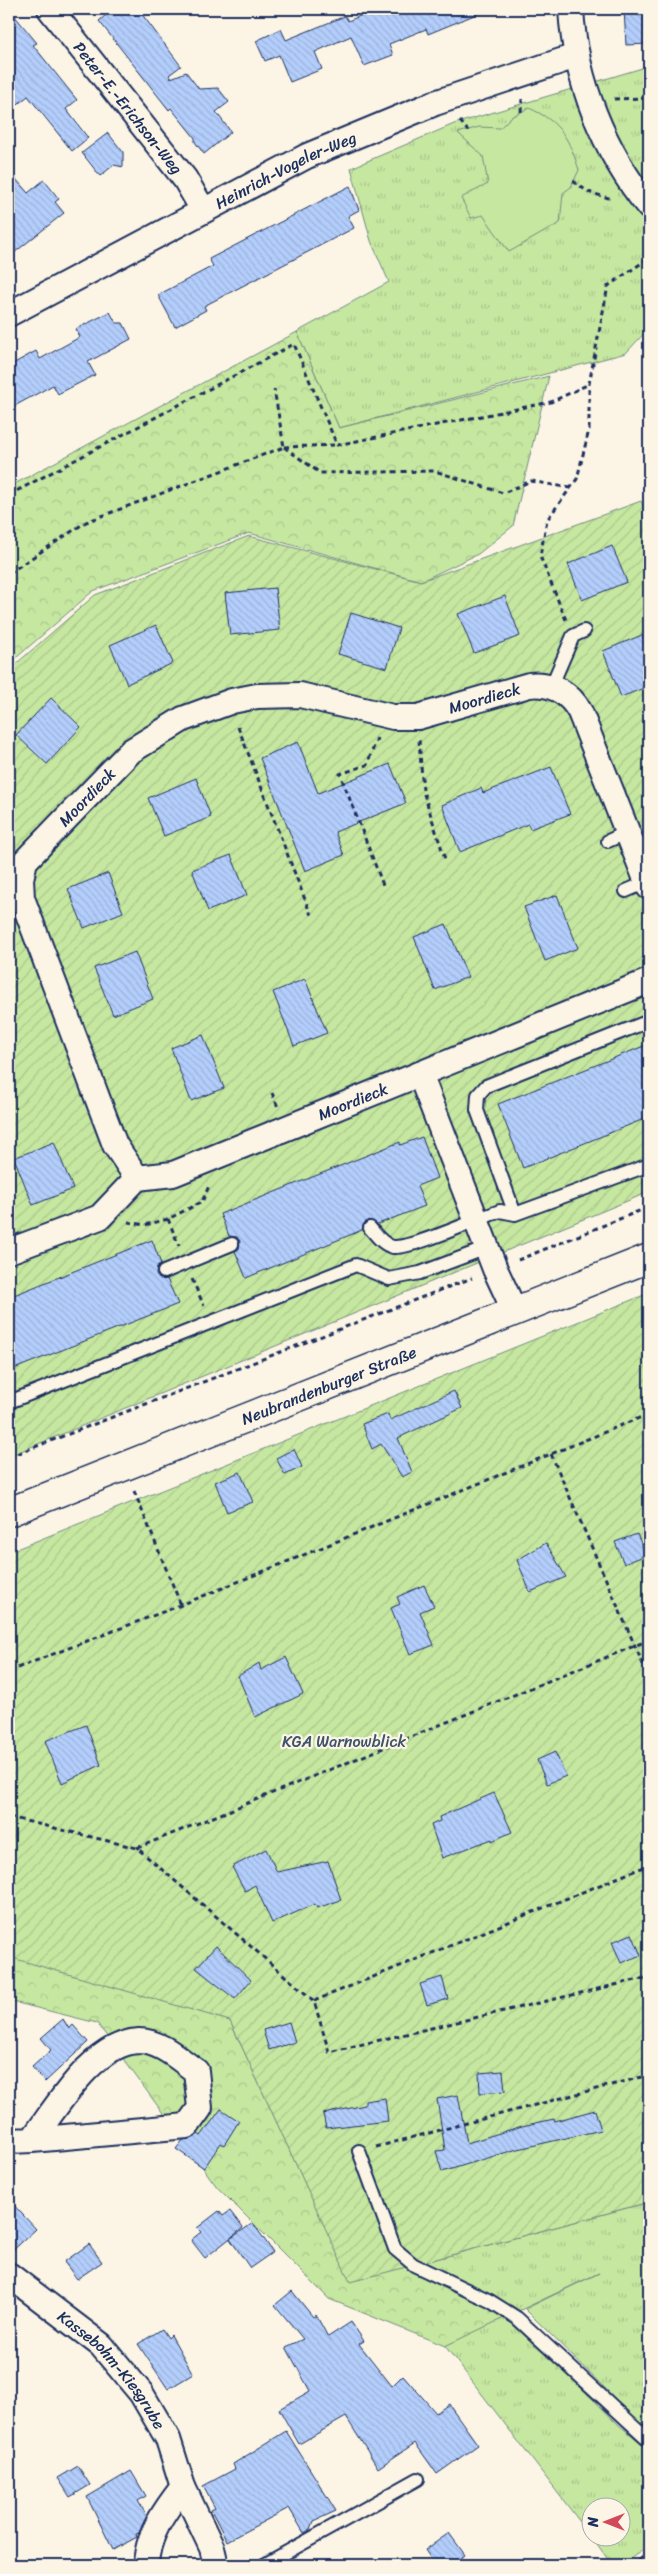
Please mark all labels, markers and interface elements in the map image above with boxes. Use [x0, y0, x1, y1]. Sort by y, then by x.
street label: Peter-E.-Erichson-Weg [66, 35, 190, 181]
street label: Heinrich-Vogeler-Weg [210, 123, 361, 217]
street label: Moordieck [445, 674, 524, 723]
street label: Moordieck [51, 760, 123, 834]
street label: Moordieck [313, 1074, 393, 1129]
street label: Neubrandenburger Straße [237, 1338, 421, 1433]
park label: KGA Warnowblick [282, 1727, 406, 1756]
street label: Kassebohm-Kiesgrube [51, 2303, 173, 2435]
north arrow [580, 2496, 630, 2546]
text: N [581, 2517, 606, 2528]

